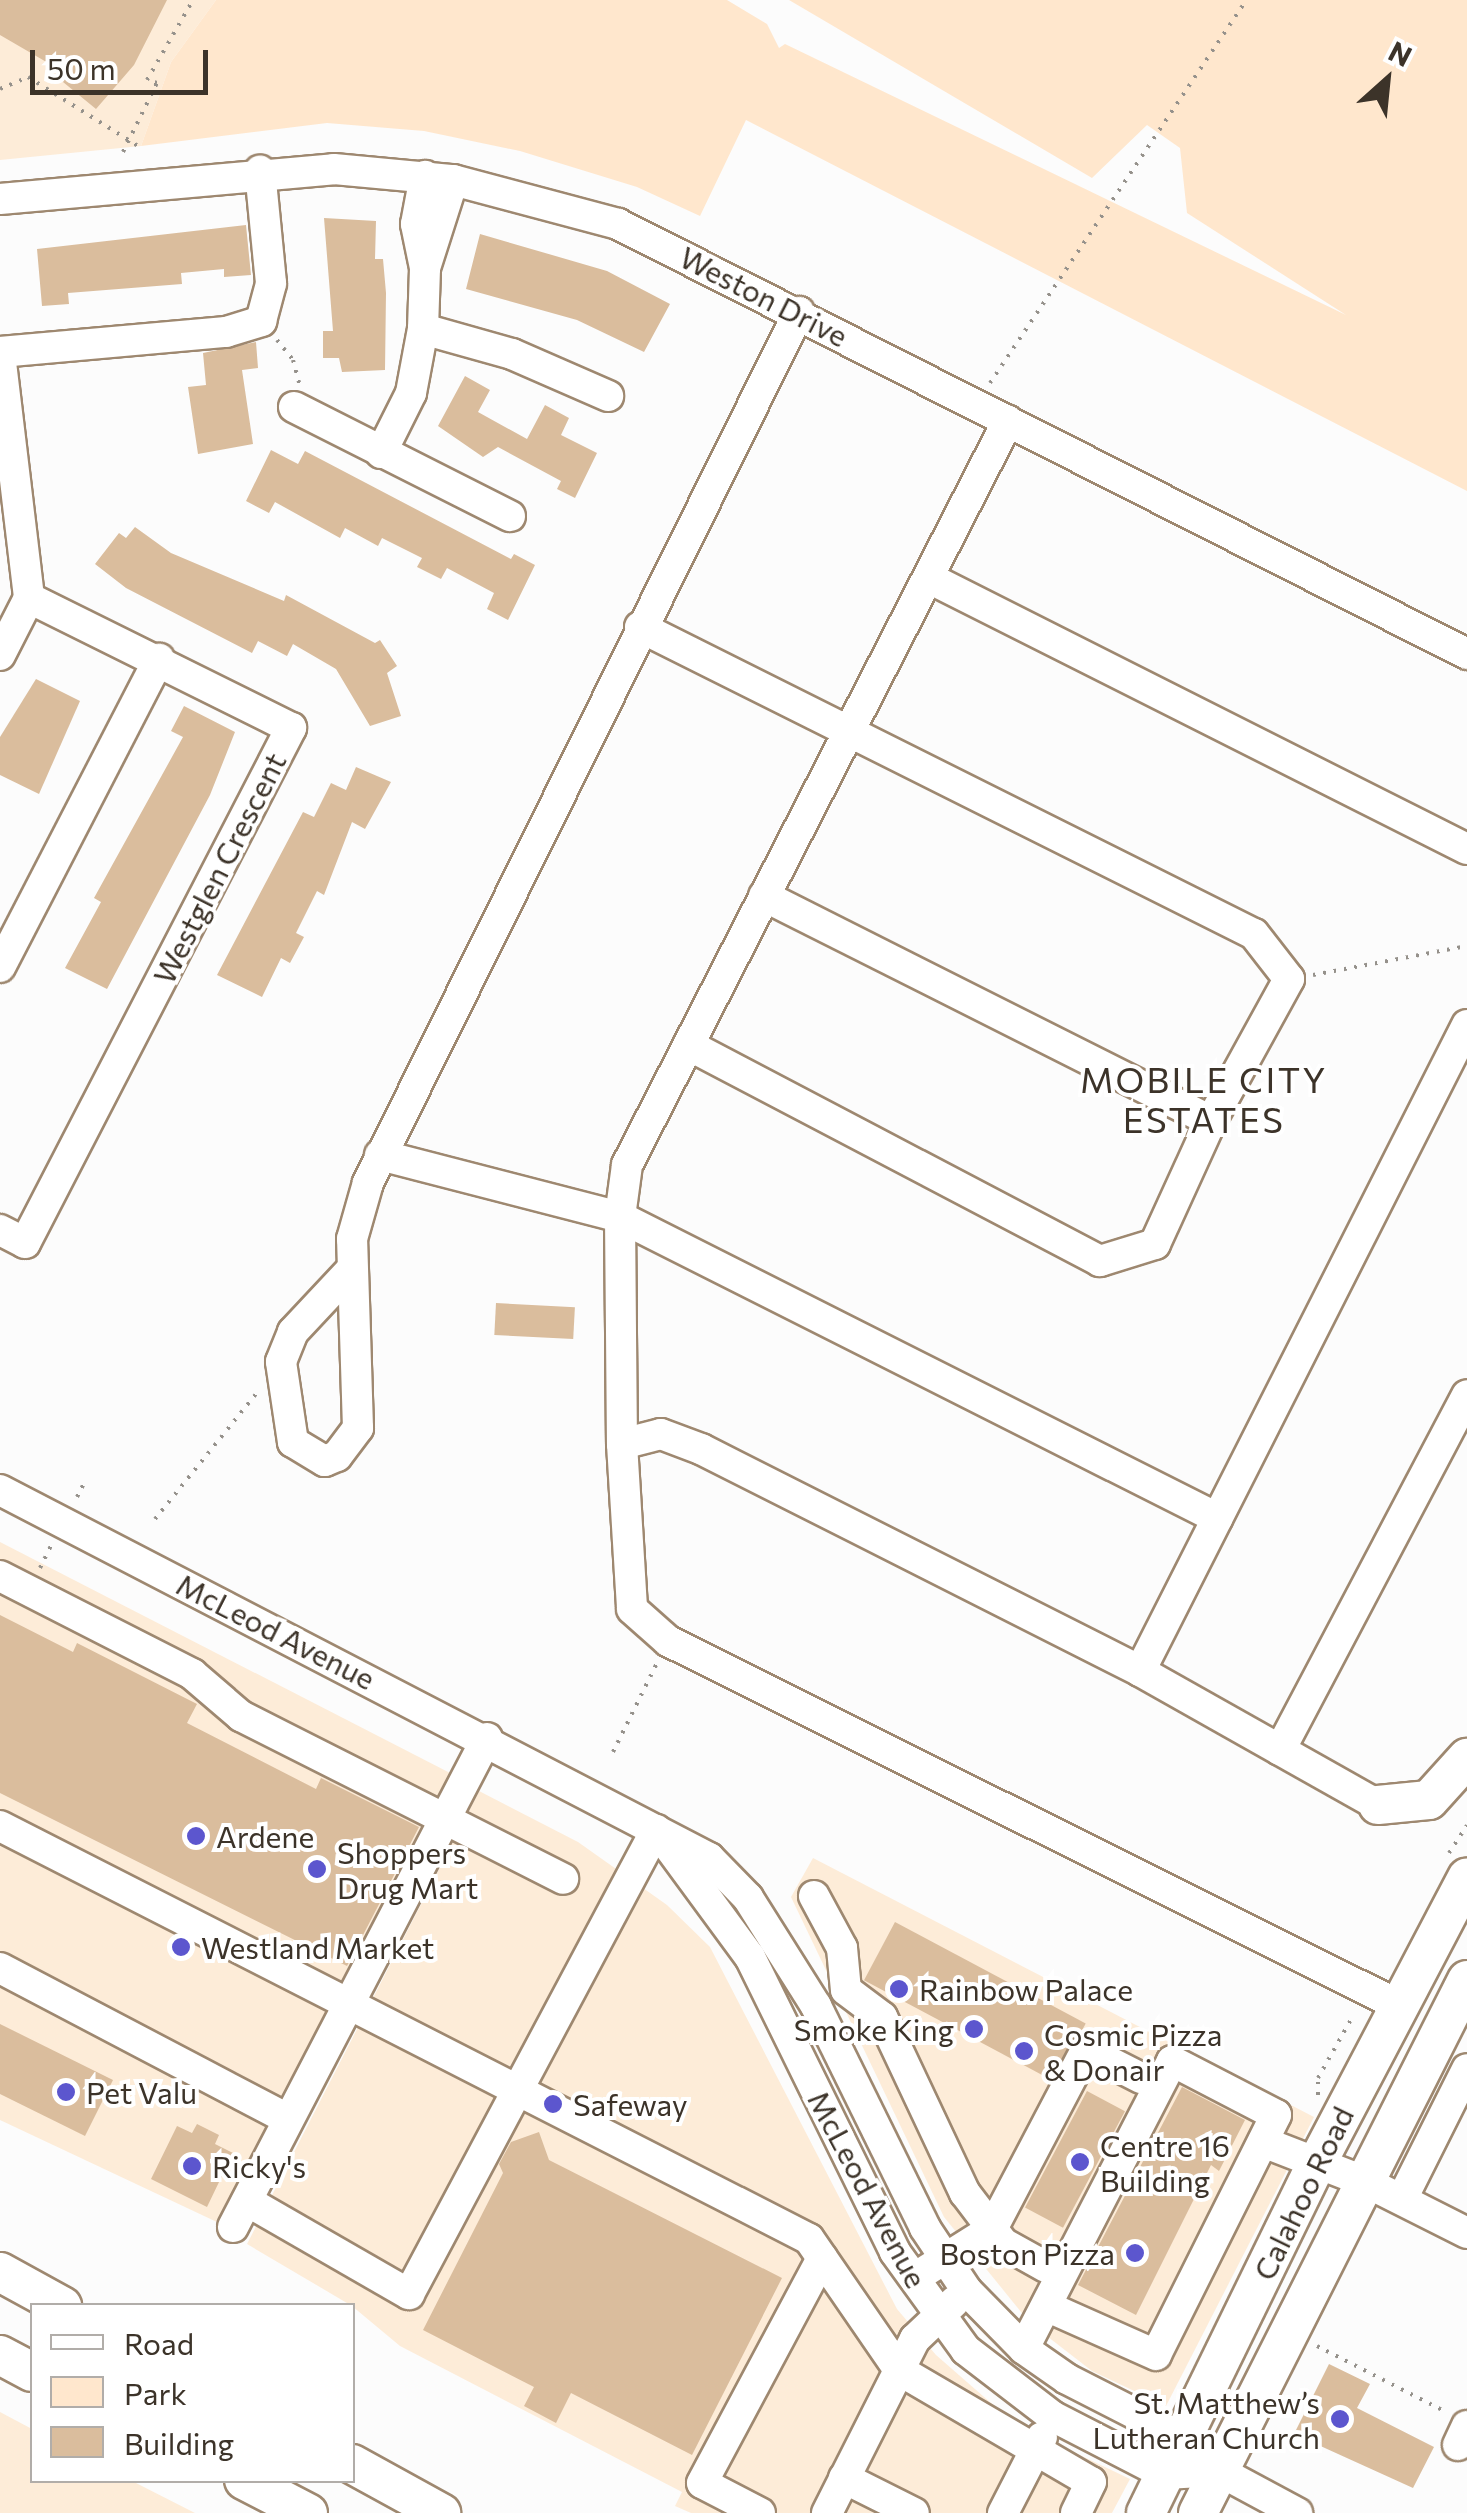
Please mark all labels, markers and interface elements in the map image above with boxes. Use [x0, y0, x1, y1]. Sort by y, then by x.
scale bar [35, 30, 212, 92]
north arrow [1337, 30, 1437, 130]
text: N [1384, 33, 1418, 73]
text: 50 m [47, 49, 116, 86]
street label: Weston Drive [674, 238, 854, 354]
street label: Westglen Crescent [145, 746, 293, 990]
district label: MOBILE CITY ESTATES [1080, 1058, 1328, 1140]
street label: McLeod Avenue [171, 1566, 381, 1696]
place label: Ardene [216, 1818, 314, 1854]
marker: Ardene [185, 1825, 207, 1847]
place label: Shoppers Drug Mart [337, 1834, 478, 1904]
marker: Shoppers Drug Mart [306, 1858, 328, 1880]
place label: Westland Market [201, 1929, 434, 1965]
marker: Westland Market [170, 1936, 192, 1958]
place label: Rainbow Palace [919, 1971, 1133, 2007]
marker: Rainbow Palace [888, 1978, 910, 2000]
place label: Smoke King [794, 2011, 954, 2047]
place label: Cosmic Pizza & Donair [1044, 2016, 1222, 2086]
marker: Smoke King [963, 2018, 985, 2040]
marker: Cosmic Pizza & Donair [1013, 2040, 1035, 2062]
place label: Pet Valu [86, 2074, 197, 2110]
marker: Pet Valu [55, 2081, 77, 2103]
street label: McLeod Avenue [801, 2085, 935, 2293]
place label: Safeway [573, 2086, 687, 2122]
marker: Safeway [542, 2093, 564, 2115]
street label: Calahoo Road [1246, 2100, 1360, 2286]
place label: Centre 16 Building [1100, 2127, 1230, 2198]
place label: Ricky's [212, 2148, 306, 2184]
marker: Centre 16 Building [1069, 2151, 1091, 2173]
marker: Ricky's [181, 2155, 203, 2177]
place label: Boston Pizza [939, 2235, 1115, 2271]
marker: Boston Pizza [1124, 2242, 1146, 2264]
legend [30, 2303, 355, 2483]
text: Road [124, 2324, 194, 2361]
text: Park [124, 2374, 187, 2411]
place label: St. Matthew’s Lutheran Church [1092, 2384, 1320, 2454]
marker: St. Matthew’s Lutheran Church [1329, 2408, 1351, 2430]
text: Building [124, 2424, 234, 2461]

